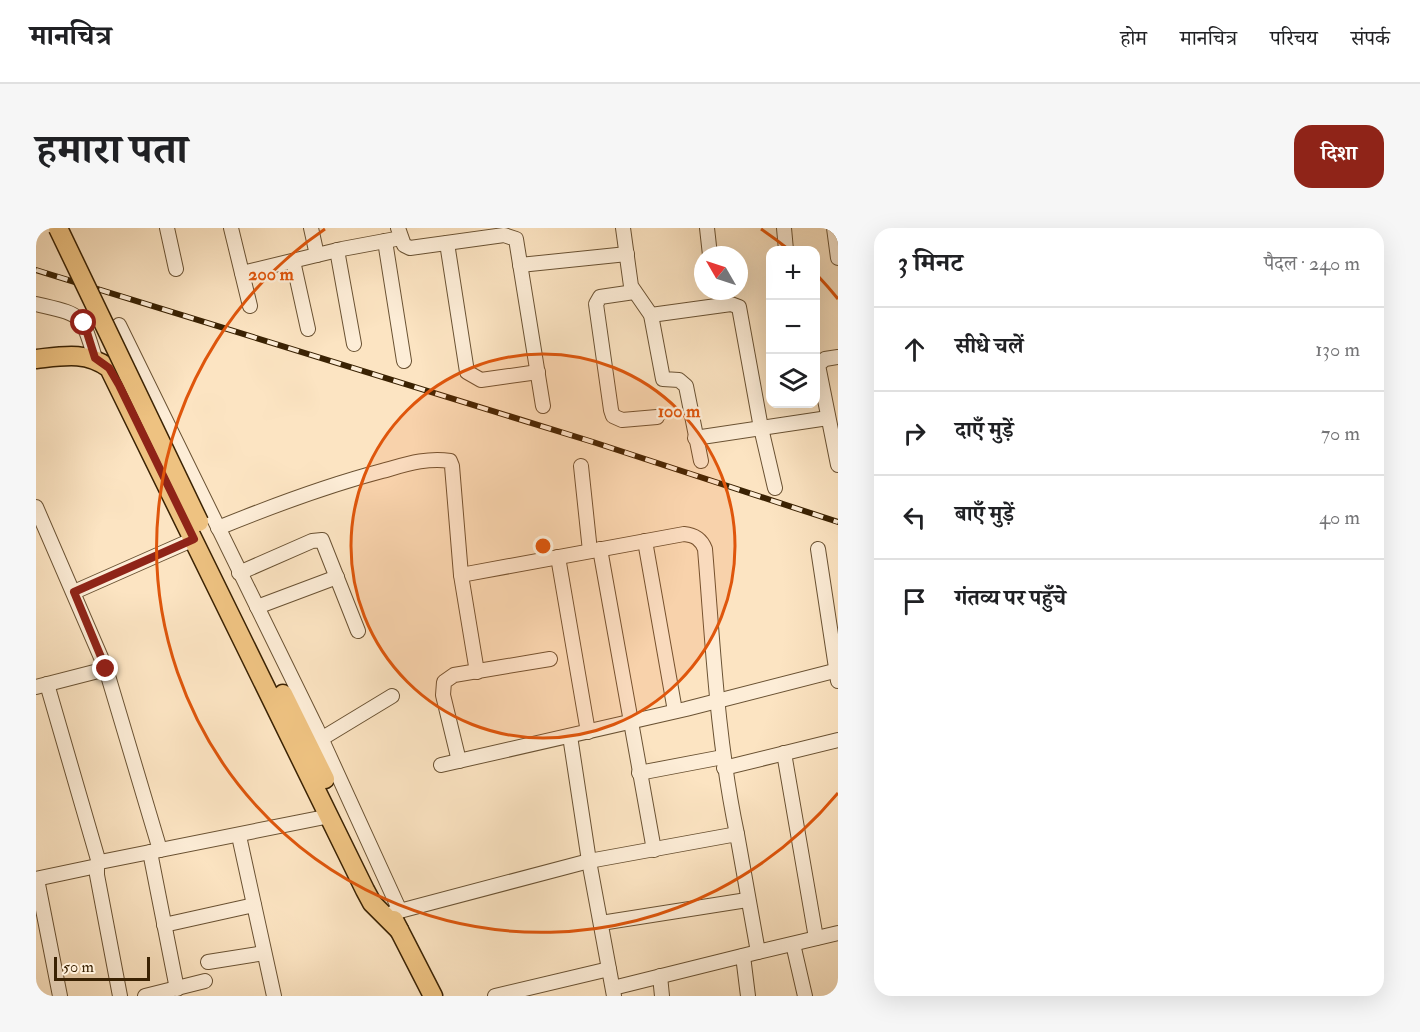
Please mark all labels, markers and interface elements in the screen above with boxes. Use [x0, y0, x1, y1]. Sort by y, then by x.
text: मानचित्र [30, 19, 112, 54]
text: होम [1120, 25, 1147, 52]
text: मानचित्र [1180, 25, 1237, 52]
text: परिचय [1270, 25, 1318, 52]
text: संपर्क [1351, 25, 1390, 52]
text: हमारा पता [36, 124, 188, 176]
button: दिशा [1294, 125, 1384, 188]
north arrow [694, 246, 748, 300]
map controls [766, 246, 820, 408]
button: + [766, 246, 820, 300]
text: 3 मिनट [898, 247, 963, 279]
text: पैदल · 240 m [1264, 251, 1360, 276]
text: 200 m [248, 263, 295, 286]
button: − [766, 300, 820, 354]
route start [70, 309, 96, 335]
text: सीधे चलें [955, 332, 1023, 360]
icon: ahead [898, 333, 931, 366]
text: 130 m [1315, 337, 1360, 362]
button: layers [766, 354, 820, 408]
text: 100 m [658, 400, 701, 423]
text: दाएँ मुड़ें [955, 416, 1014, 444]
icon: right [898, 417, 931, 450]
text: 70 m [1321, 421, 1360, 446]
text: बाएँ मुड़ें [955, 500, 1014, 528]
icon: left [898, 501, 931, 534]
text: 40 m [1319, 505, 1360, 530]
centre of rings [533, 536, 553, 556]
text: गंतव्य पर पहुँचे [955, 584, 1066, 612]
icon: arrive [898, 585, 931, 618]
route end [92, 655, 118, 681]
scale bar [54, 954, 150, 982]
text: 50 m [63, 957, 94, 977]

